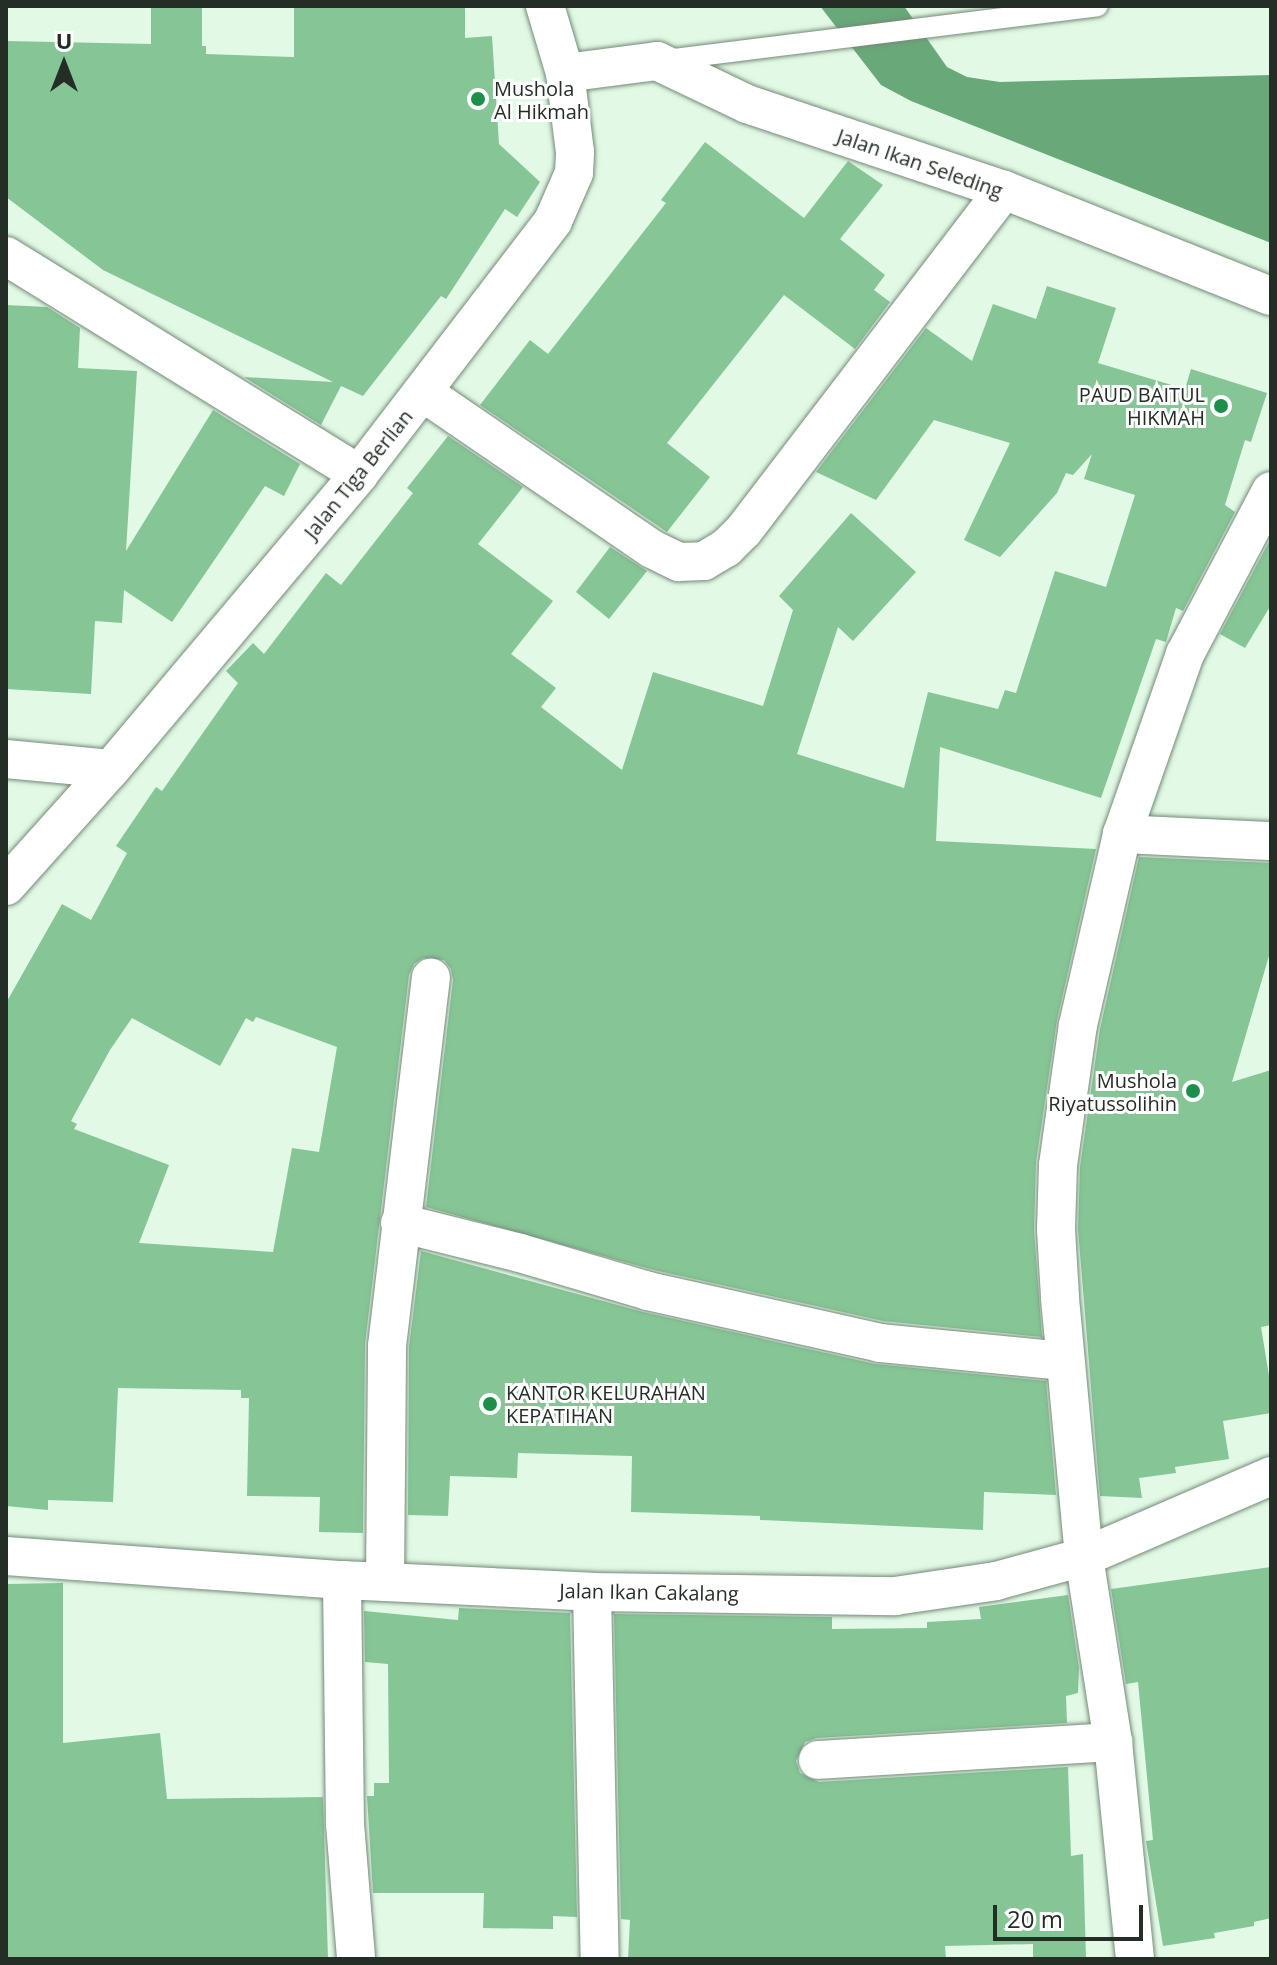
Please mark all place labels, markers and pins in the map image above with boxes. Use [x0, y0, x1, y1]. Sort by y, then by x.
place label: Mushola Al Hikmah [494, 76, 589, 123]
marker: Mushola Al Hikmah [469, 90, 487, 108]
place label: PAUD BAITUL HIKMAH [1079, 382, 1205, 429]
marker: PAUD BAITUL HIKMAH [1212, 397, 1230, 415]
place label: Mushola Riyatussolihin [1048, 1068, 1177, 1115]
marker: Mushola Riyatussolihin [1184, 1082, 1202, 1100]
place label: KANTOR KELURAHAN KEPATIHAN [506, 1380, 706, 1427]
marker: KANTOR KELURAHAN KEPATIHAN [481, 1395, 499, 1413]

